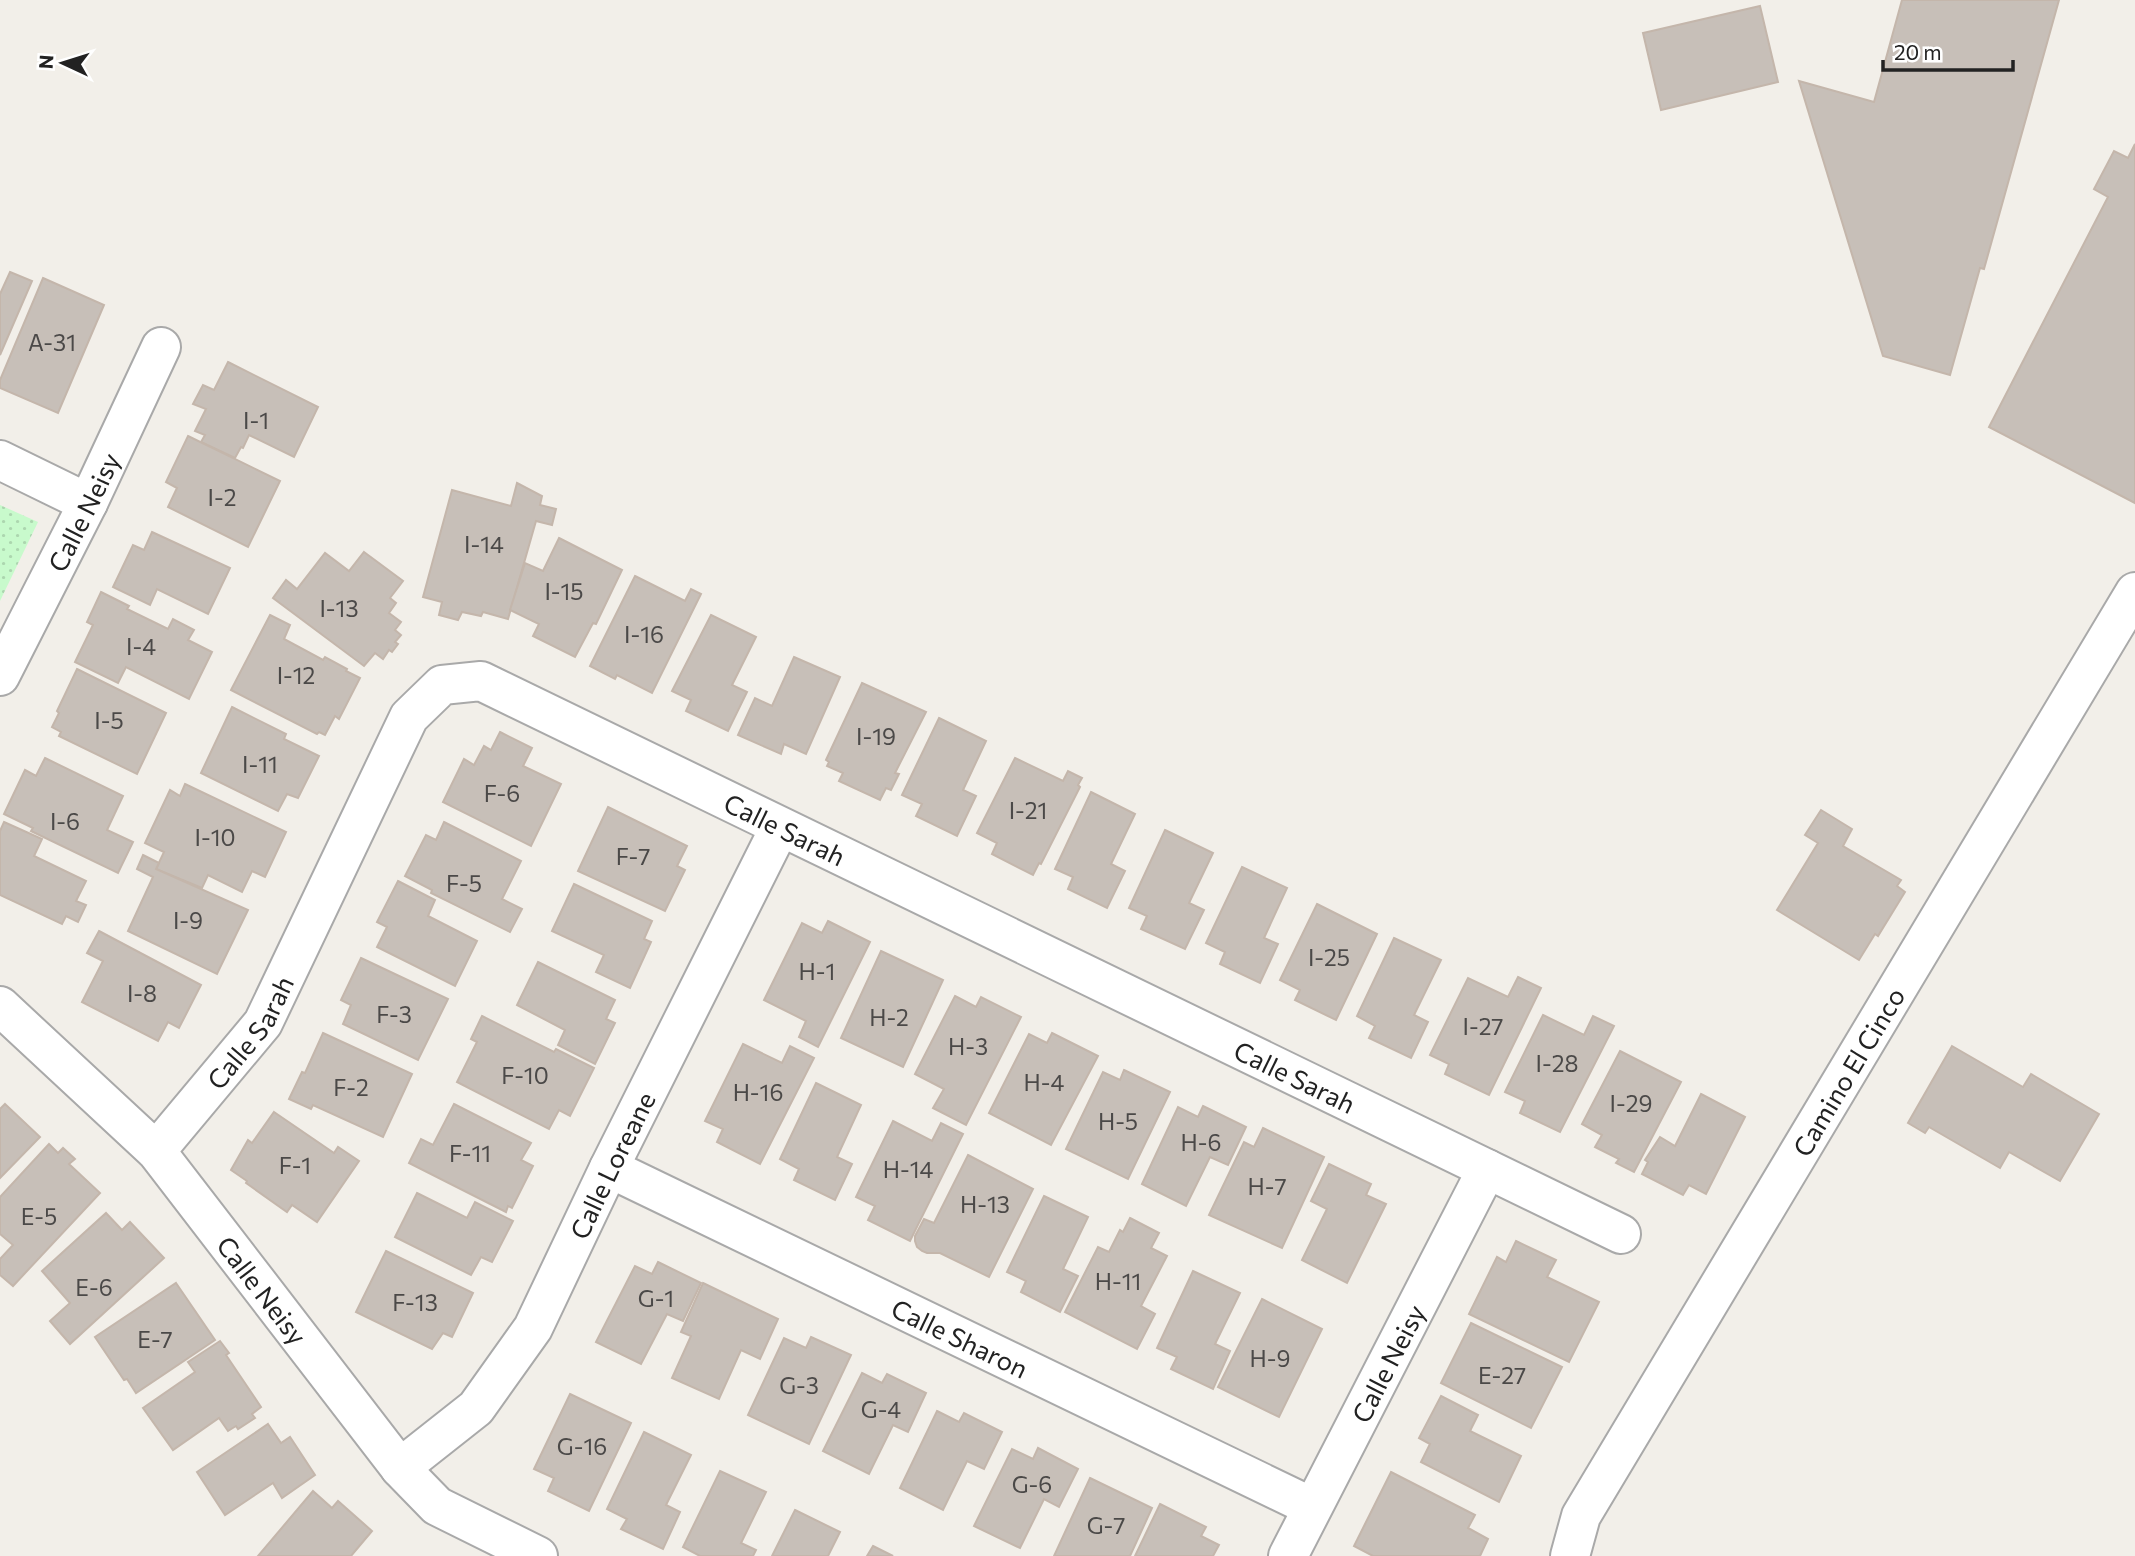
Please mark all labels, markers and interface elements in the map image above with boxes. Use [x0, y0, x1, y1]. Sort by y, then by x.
north arrow [28, 28, 98, 98]
scale bar [1883, 28, 2012, 72]
text: 20 m [1894, 39, 1942, 64]
text: N [34, 54, 58, 70]
house number: A-31 [28, 328, 76, 356]
house number: I-1 [243, 406, 269, 434]
street label: Calle Neisy [40, 447, 125, 576]
house number: I-2 [208, 483, 236, 511]
house number: I-14 [464, 530, 504, 558]
house number: I-15 [544, 577, 584, 605]
house number: I-13 [319, 594, 359, 622]
house number: I-16 [624, 620, 664, 648]
house number: I-4 [126, 632, 156, 660]
house number: I-12 [277, 661, 315, 689]
house number: I-5 [94, 706, 124, 734]
house number: I-19 [856, 722, 896, 750]
house number: I-11 [242, 750, 278, 778]
house number: F-6 [484, 779, 520, 807]
street label: Calle Sarah [719, 786, 851, 871]
house number: I-21 [1009, 796, 1047, 824]
house number: I-6 [50, 807, 80, 835]
house number: I-10 [195, 823, 236, 851]
house number: F-7 [616, 842, 650, 870]
house number: F-5 [446, 869, 482, 897]
house number: I-9 [173, 906, 203, 934]
house number: I-25 [1308, 943, 1350, 971]
house number: H-1 [799, 957, 835, 985]
street label: Calle Sarah [200, 971, 299, 1095]
house number: I-8 [127, 979, 157, 1007]
street label: Camino El Cinco [1785, 981, 1910, 1161]
house number: F-3 [376, 1000, 412, 1028]
house number: H-2 [869, 1003, 909, 1031]
house number: I-27 [1463, 1012, 1503, 1040]
house number: H-3 [948, 1032, 988, 1060]
street label: Calle Sarah [1230, 1033, 1361, 1118]
house number: I-28 [1536, 1049, 1578, 1077]
house number: F-10 [501, 1061, 549, 1089]
house number: H-4 [1024, 1068, 1065, 1096]
house number: F-2 [333, 1073, 369, 1101]
house number: H-16 [733, 1078, 783, 1106]
street label: Calle Loreane [562, 1086, 660, 1243]
house number: I-29 [1610, 1089, 1652, 1117]
house number: H-5 [1098, 1107, 1138, 1135]
house number: H-6 [1181, 1128, 1221, 1156]
house number: F-11 [449, 1139, 491, 1167]
house number: F-1 [279, 1151, 311, 1179]
house number: H-14 [883, 1155, 933, 1183]
house number: H-7 [1247, 1172, 1287, 1200]
house number: H-13 [960, 1190, 1010, 1218]
house number: E-5 [21, 1202, 57, 1230]
street label: Calle Neisy [211, 1229, 314, 1350]
house number: H-11 [1095, 1267, 1141, 1295]
house number: E-6 [75, 1273, 113, 1301]
house number: G-1 [638, 1284, 674, 1312]
house number: F-13 [392, 1288, 438, 1316]
street label: Calle Sharon [887, 1291, 1033, 1383]
street label: Calle Neisy [1344, 1299, 1430, 1427]
house number: E-7 [137, 1325, 173, 1353]
house number: H-9 [1250, 1344, 1290, 1372]
house number: E-27 [1478, 1361, 1526, 1389]
house number: G-3 [779, 1371, 819, 1399]
house number: G-4 [861, 1395, 901, 1423]
house number: G-16 [557, 1432, 607, 1460]
house number: G-6 [1012, 1470, 1052, 1498]
house number: G-7 [1087, 1511, 1125, 1539]

